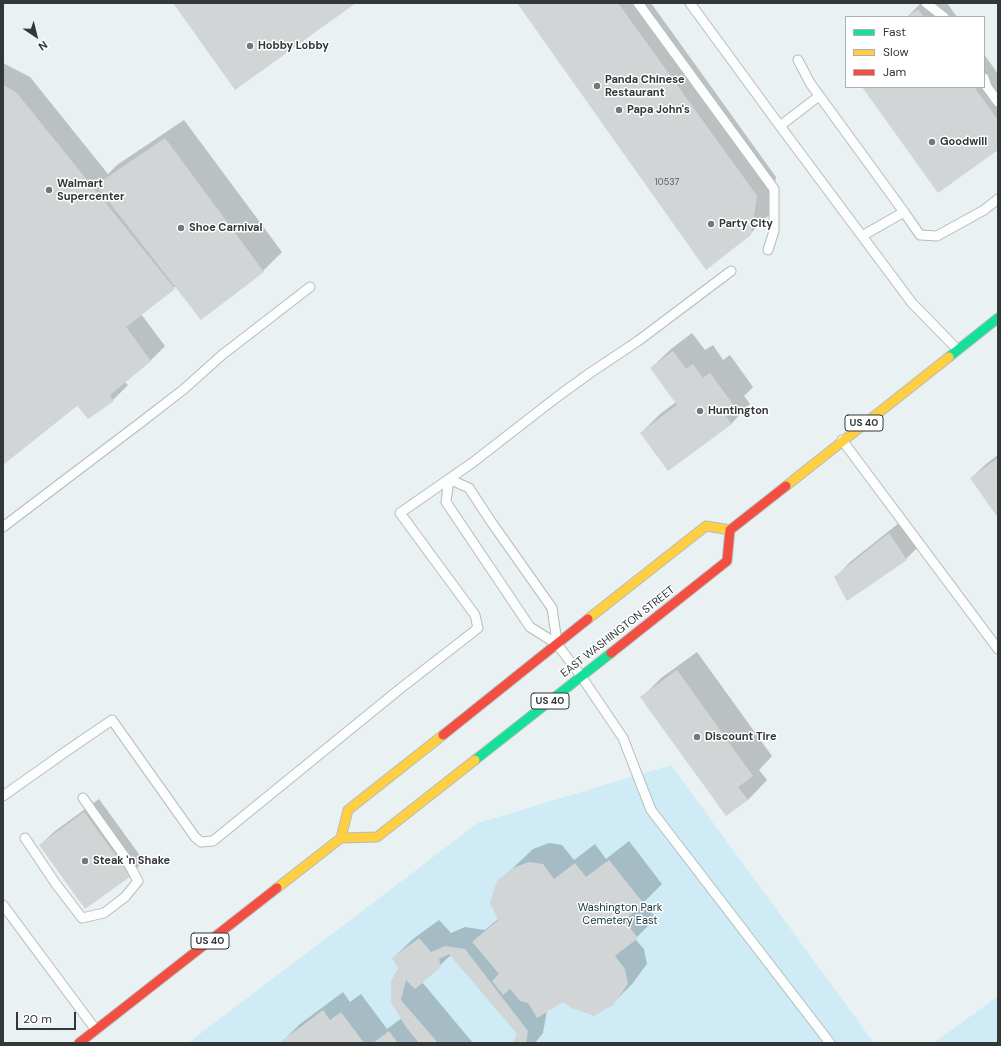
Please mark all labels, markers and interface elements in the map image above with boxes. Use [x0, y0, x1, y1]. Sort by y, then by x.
north arrow [16, 16, 56, 56]
legend [845, 16, 985, 88]
text: Fast [883, 24, 906, 40]
text: N [36, 38, 50, 54]
place label: Hobby Lobby [258, 39, 329, 53]
marker: Hobby Lobby [245, 41, 255, 51]
text: Slow [883, 44, 909, 60]
text: Jam [883, 64, 906, 80]
place label: Panda Chinese Restaurant [605, 73, 685, 99]
marker: Panda Chinese Restaurant [592, 81, 602, 91]
place label: Papa John's [627, 103, 690, 117]
marker: Papa John's [614, 105, 624, 115]
place label: Goodwill [940, 135, 987, 149]
marker: Goodwill [927, 137, 937, 147]
place label: Walmart Supercenter [57, 177, 124, 203]
house number: 10537 [655, 178, 679, 188]
marker: Walmart Supercenter [44, 185, 54, 195]
place label: Party City [719, 217, 773, 231]
marker: Party City [706, 219, 716, 229]
place label: Shoe Carnival [189, 221, 262, 235]
marker: Shoe Carnival [176, 223, 186, 233]
place label: Huntington [708, 404, 769, 418]
marker: Huntington [695, 406, 705, 416]
road number: US 40 [845, 415, 883, 431]
street label: EAST WASHINGTON STREET [559, 583, 677, 681]
road number: US 40 [531, 693, 569, 709]
place label: Discount Tire [705, 730, 777, 744]
marker: Discount Tire [692, 732, 702, 742]
place label: Steak 'n Shake [93, 854, 170, 868]
marker: Steak 'n Shake [80, 856, 90, 866]
park label: Washington Park Cemetery East [578, 901, 662, 927]
road number: US 40 [191, 933, 229, 949]
scale bar [18, 1004, 78, 1030]
text: 20 m [23, 1011, 52, 1027]

